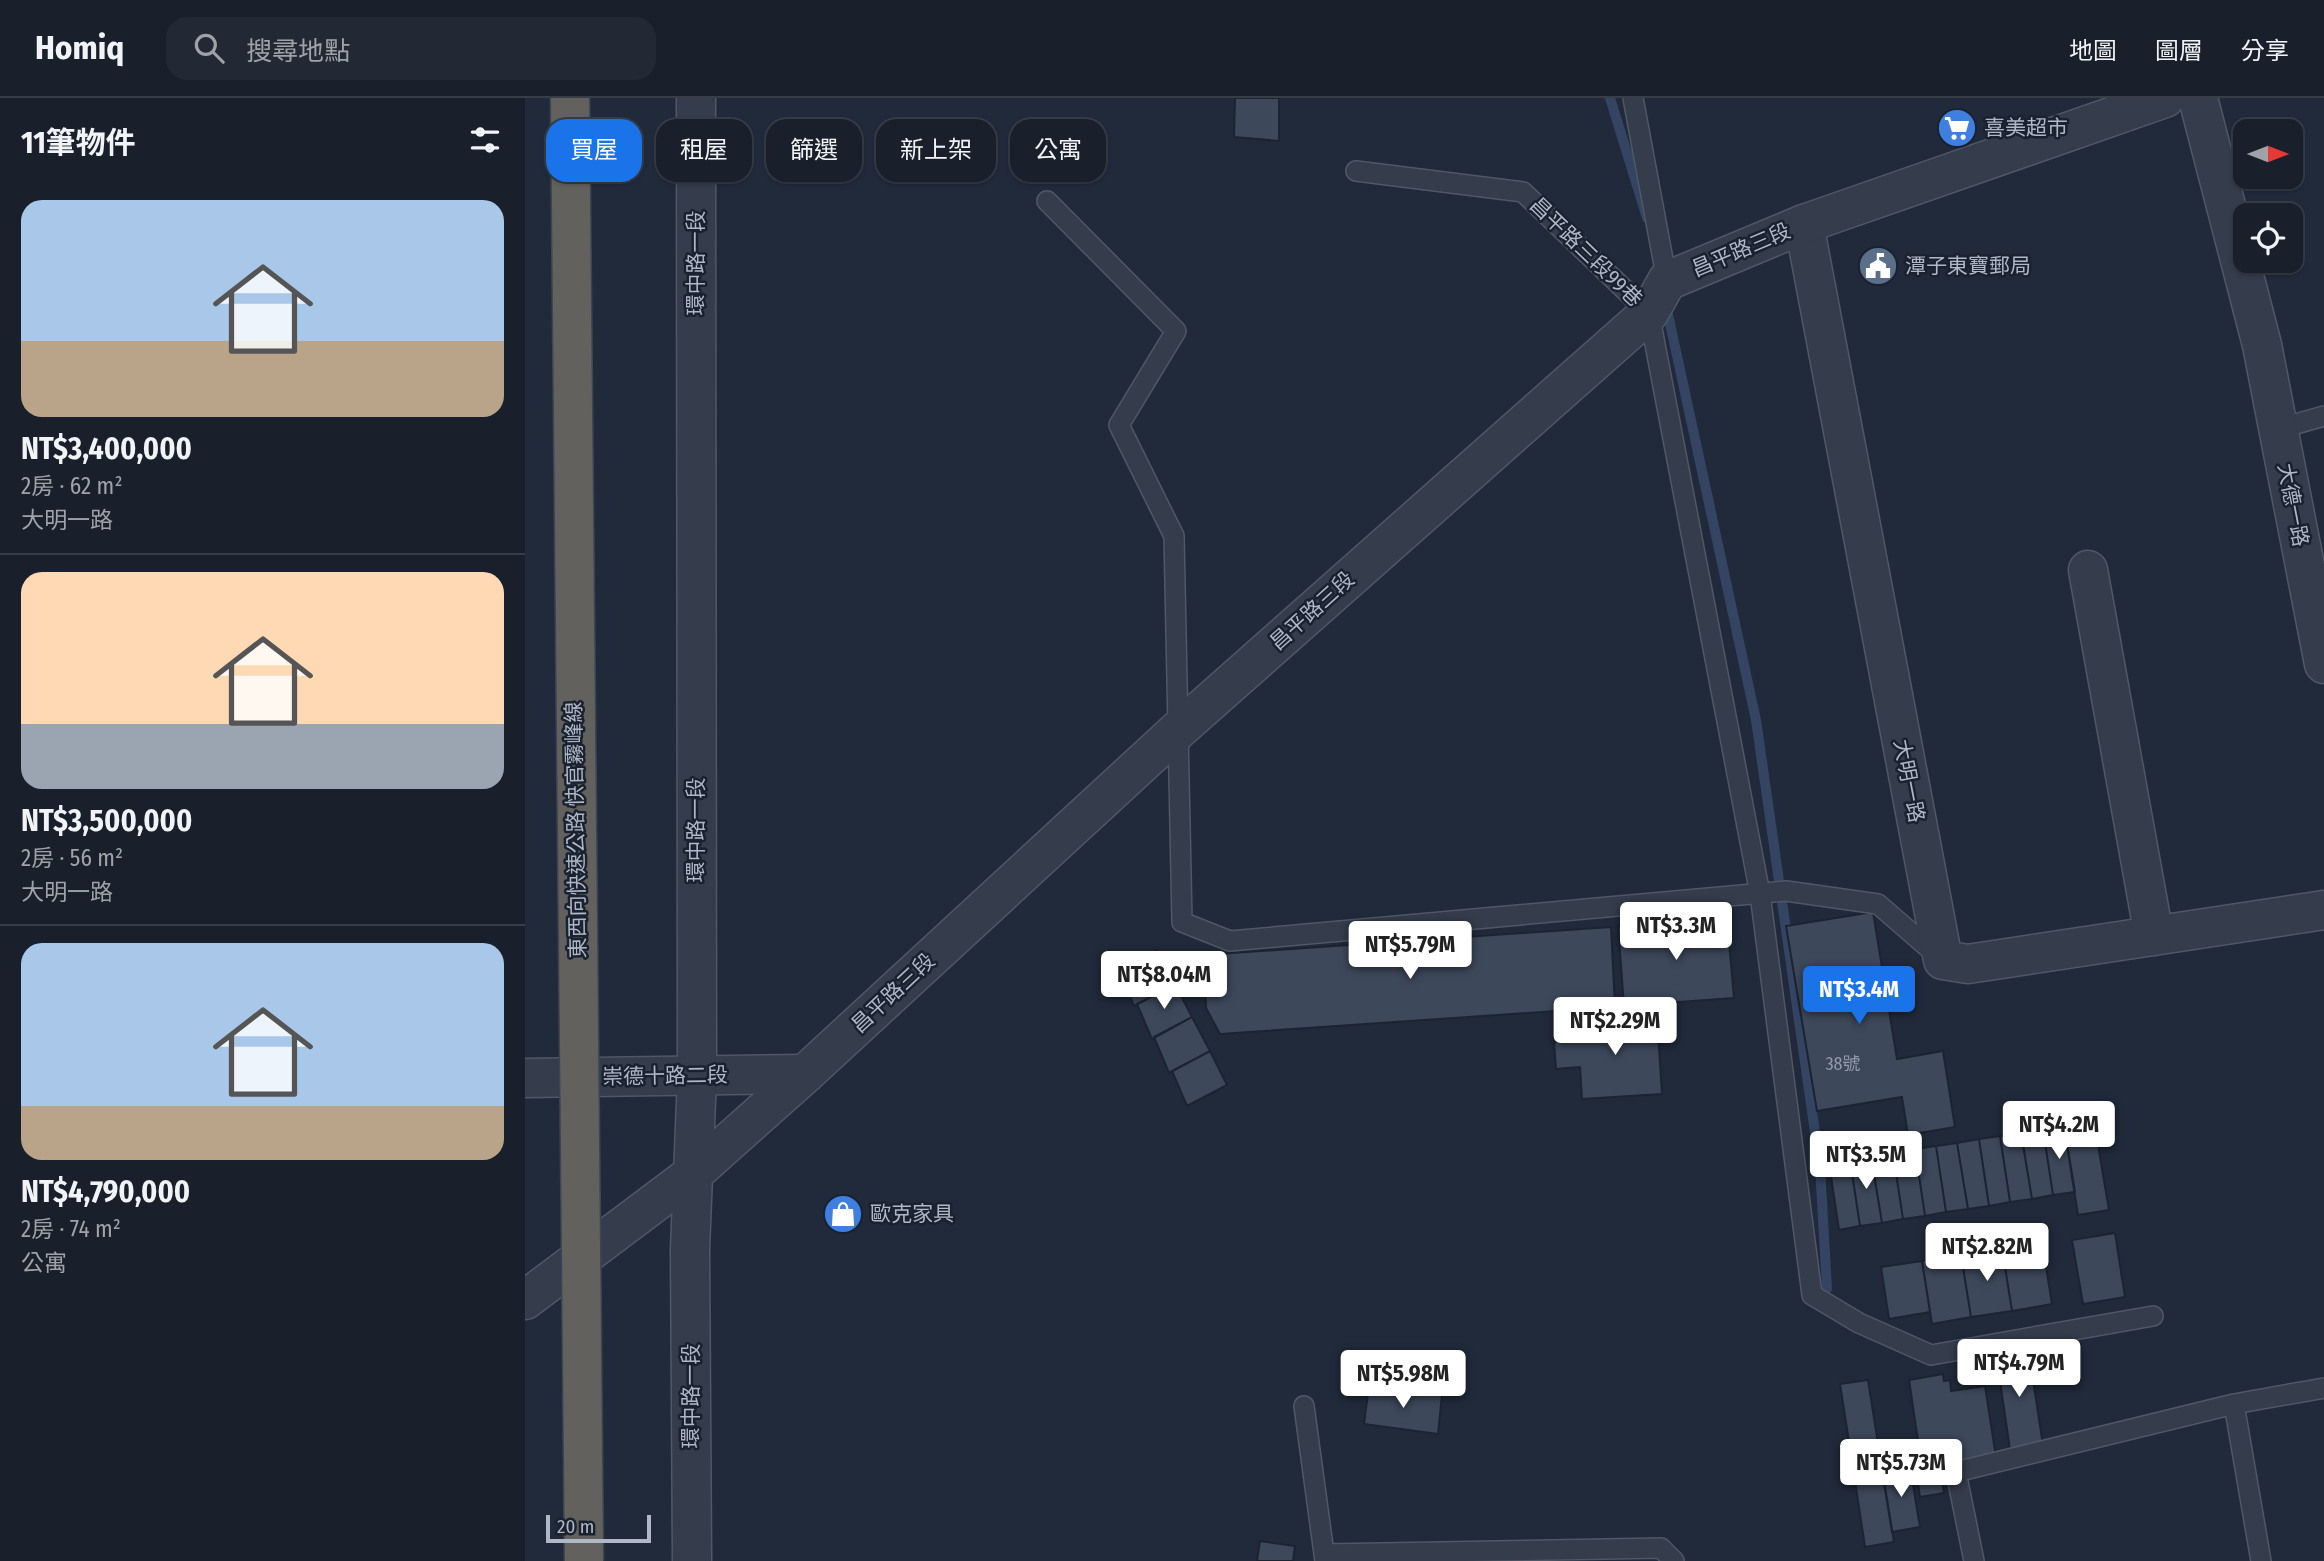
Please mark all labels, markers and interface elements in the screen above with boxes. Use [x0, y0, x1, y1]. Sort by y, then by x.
search box [166, 17, 656, 80]
text: Homiq [35, 28, 124, 68]
icon: search [190, 29, 228, 67]
text: 搜尋地點 [246, 36, 350, 67]
text: 地圖 [2069, 37, 2117, 65]
text: 圖層 [2155, 37, 2203, 65]
text: 分享 [2241, 37, 2289, 65]
supermarket icon: 喜美超市 [1936, 107, 1978, 149]
place label: 喜美超市 [1984, 115, 2068, 141]
chip: 買屋 [546, 119, 642, 182]
chip: 租屋 [656, 119, 752, 182]
chip: 篩選 [766, 119, 862, 182]
chip: 新上架 [876, 119, 996, 182]
chip: 公寓 [1010, 119, 1106, 182]
north arrow [2233, 119, 2303, 189]
map controls [2233, 119, 2303, 273]
icon: filters [466, 121, 504, 159]
text: 11筆物件 [21, 125, 136, 161]
street label: 昌平路三段99巷 [1524, 192, 1648, 312]
button: locate [2233, 203, 2303, 273]
street label: 環中路一段 [683, 211, 709, 316]
street label: 昌平路三段 [1688, 218, 1794, 282]
public building icon: 潭子東寶郵局 [1857, 245, 1899, 287]
icon: home [200, 246, 326, 372]
place label: 潭子東寶郵局 [1905, 253, 2031, 279]
text: NT$3,400,000 [21, 431, 192, 467]
street label: 大德一路 [2272, 461, 2314, 549]
text: 2房 · 62 m² [21, 472, 122, 500]
text: 大明一路 [21, 506, 113, 534]
street label: 昌平路三段 [1264, 566, 1360, 656]
icon: home [200, 618, 326, 744]
street label: 東西向快速公路 快官霧峰線 [561, 701, 591, 959]
street label: 大明一路 [1888, 737, 1930, 825]
street label: 環中路一段 [683, 778, 709, 883]
text: NT$3,500,000 [21, 803, 192, 839]
text: 2房 · 56 m² [21, 844, 123, 872]
text: 大明一路 [21, 878, 113, 906]
pin: NT$3.3M [1611, 902, 1741, 962]
text: NT$3.3M [1636, 911, 1716, 939]
pin: NT$5.79M [1338, 922, 1482, 981]
text: NT$5.79M [1365, 930, 1455, 958]
street label: 昌平路三段 [846, 948, 940, 1038]
pin: NT$8.04M [1092, 951, 1236, 1011]
text: NT$8.04M [1117, 960, 1211, 988]
pin: NT$3.4M [1794, 967, 1924, 1026]
text: NT$3.4M [1819, 975, 1899, 1003]
icon: home [200, 989, 326, 1115]
pin: NT$2.29M [1543, 998, 1687, 1057]
text: NT$2.29M [1570, 1006, 1660, 1034]
house number: 38號 [1825, 1053, 1861, 1075]
street label: 崇德十路二段 [602, 1062, 728, 1090]
pin: NT$4.2M [1994, 1102, 2124, 1161]
text: NT$4.2M [2019, 1110, 2099, 1138]
pin: NT$3.5M [1801, 1132, 1931, 1191]
text: NT$3.5M [1826, 1140, 1906, 1168]
text: NT$4,790,000 [21, 1174, 190, 1210]
shop icon: 歐克家具 [822, 1193, 864, 1235]
place label: 歐克家具 [870, 1201, 954, 1227]
text: 2房 · 74 m² [21, 1215, 121, 1243]
pin: NT$2.82M [1915, 1224, 2059, 1283]
text: NT$2.82M [1942, 1232, 2032, 1260]
text: 公寓 [21, 1249, 67, 1277]
pin: NT$4.79M [1947, 1340, 2091, 1399]
street label: 環中路一段 [678, 1344, 704, 1449]
text: NT$4.79M [1973, 1348, 2065, 1376]
pin: NT$5.98M [1331, 1350, 1475, 1410]
text: NT$5.98M [1357, 1359, 1449, 1387]
pin: NT$5.73M [1829, 1440, 1973, 1499]
text: NT$5.73M [1856, 1448, 1946, 1476]
scale bar [546, 1512, 651, 1544]
text: 20 m [557, 1515, 594, 1538]

